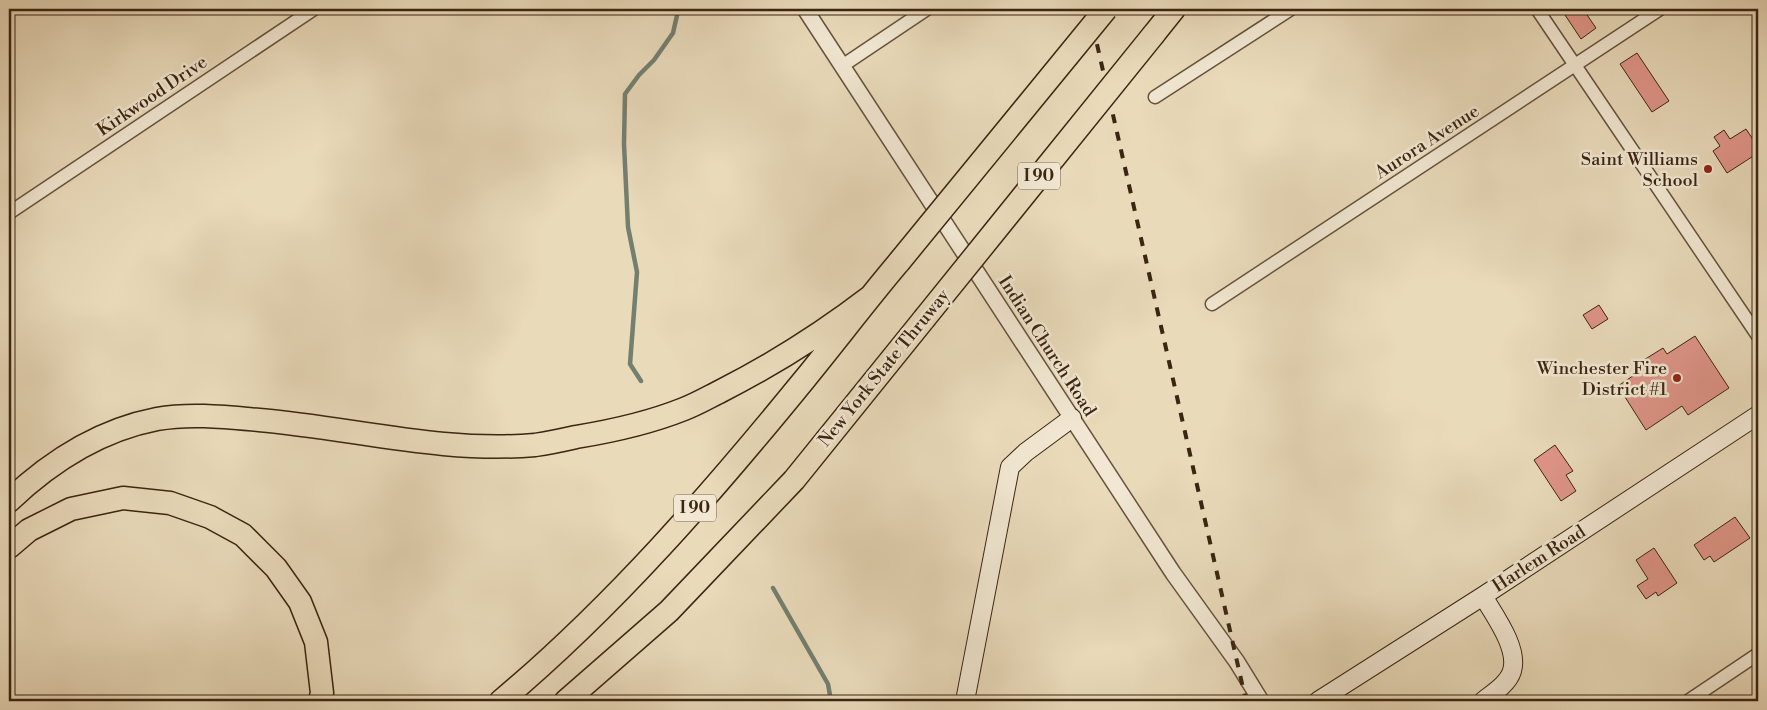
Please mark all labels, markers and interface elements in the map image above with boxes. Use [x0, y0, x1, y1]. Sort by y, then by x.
street label: Kirkwood Drive [92, 51, 212, 141]
street label: Aurora Avenue [1370, 100, 1484, 185]
place label: Saint Williams School [1581, 148, 1699, 192]
road number: I 90 [1018, 162, 1060, 190]
marker: Saint Williams School [1702, 163, 1714, 175]
street label: Indian Church Road [993, 271, 1102, 421]
street label: New York State Thruway [813, 284, 955, 452]
place label: Winchester Fire District #1 [1536, 357, 1667, 401]
marker: Winchester Fire District #1 [1671, 372, 1683, 384]
road number: I 90 [674, 494, 716, 522]
street label: Harlem Road [1488, 520, 1591, 598]

